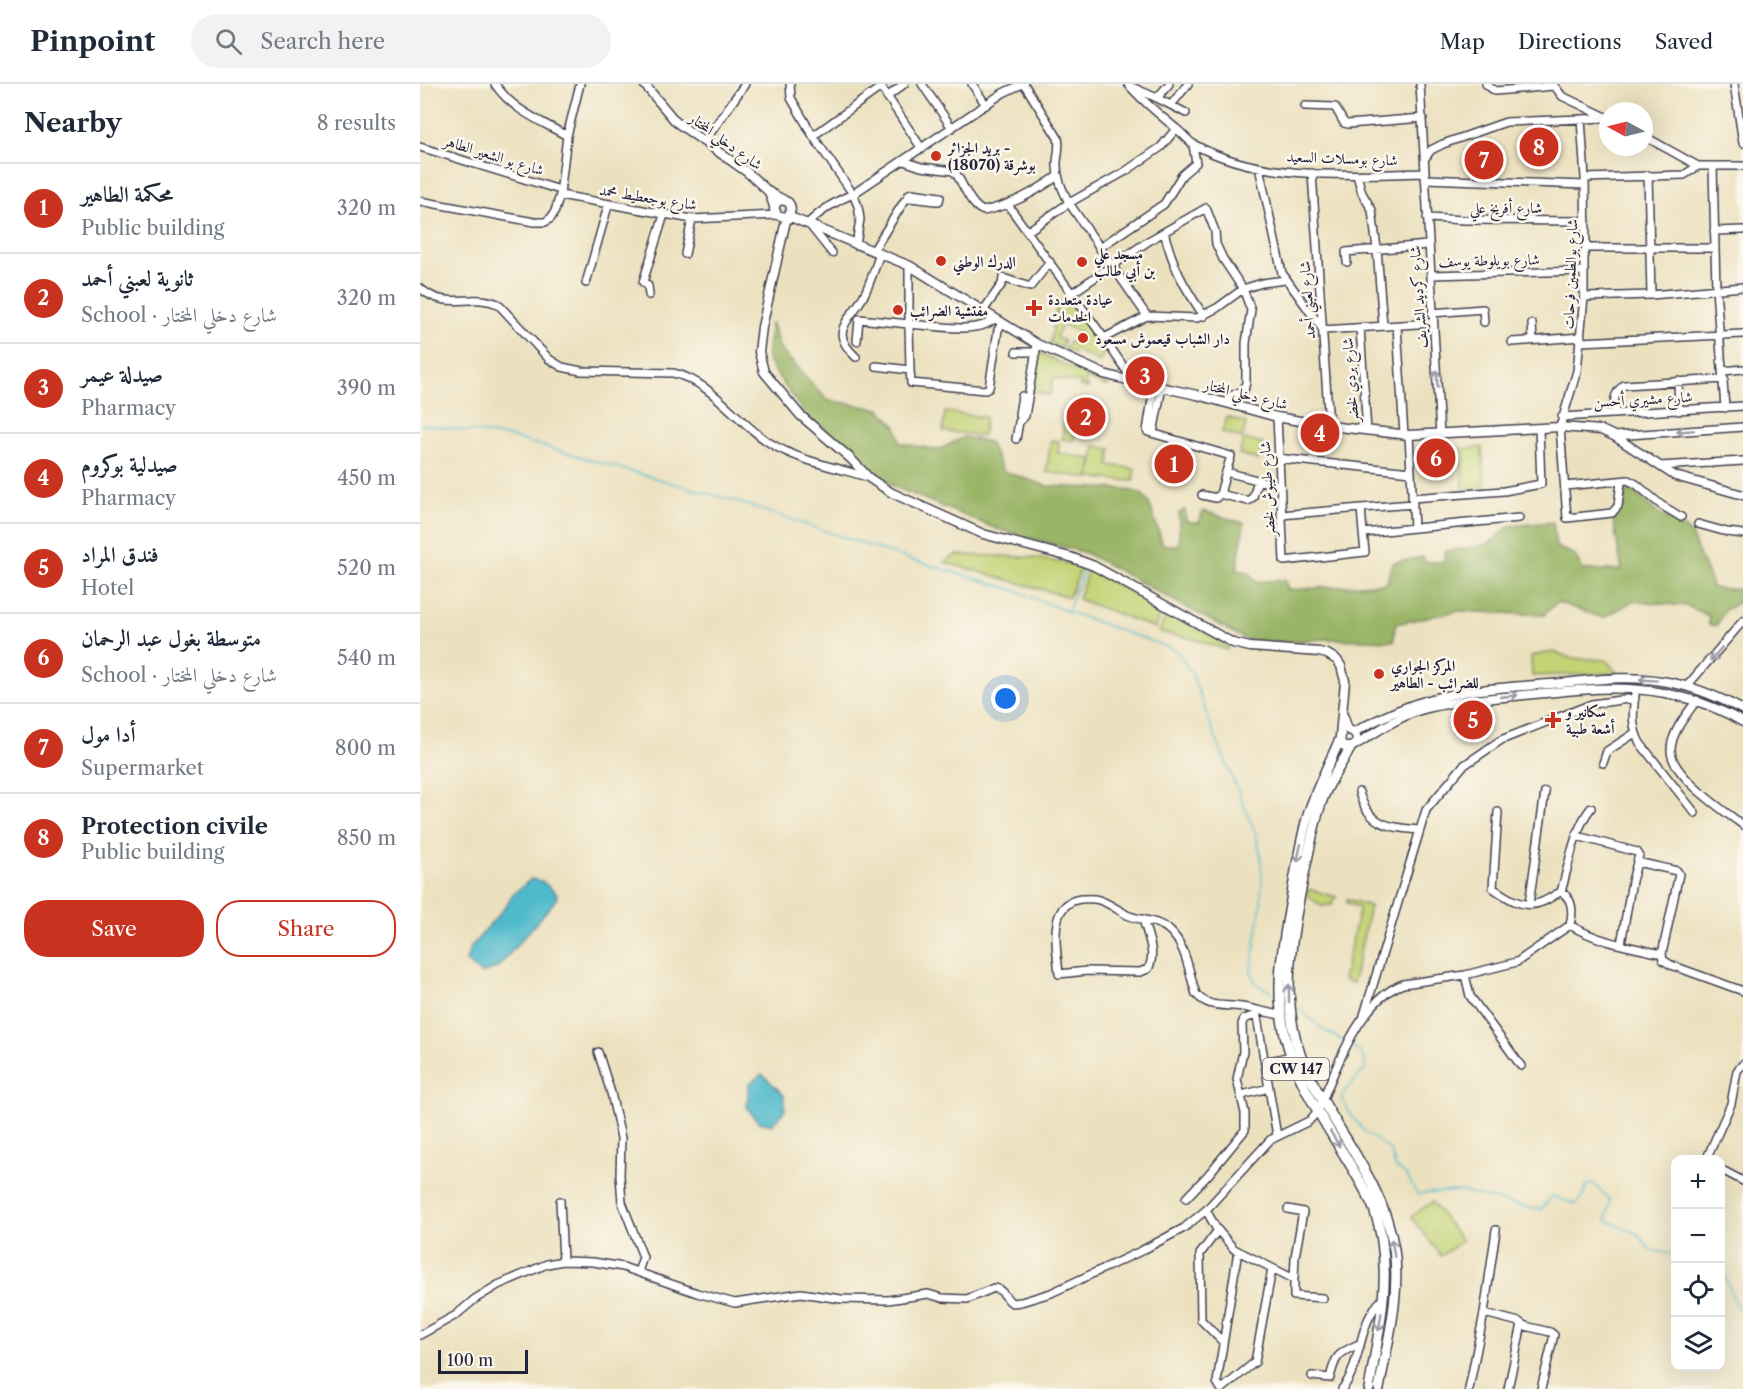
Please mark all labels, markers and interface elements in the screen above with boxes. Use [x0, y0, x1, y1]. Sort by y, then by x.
search box [191, 14, 611, 68]
text: Pinpoint [30, 24, 155, 58]
icon: search [212, 25, 245, 58]
text: Search here [260, 28, 385, 55]
text: Map [1440, 29, 1485, 54]
text: Directions [1518, 29, 1622, 54]
text: Saved [1655, 29, 1713, 54]
north arrow [1599, 102, 1653, 156]
text: Nearby [24, 107, 122, 139]
street label: شارع دخلي المختار [681, 107, 766, 178]
text: 8 results [317, 111, 396, 135]
pin: 8 [1520, 124, 1558, 170]
street label: شارع بو الشعير الطاهر [439, 130, 546, 183]
place label: بريد الجزائر - بوشرقة (18070) [946, 138, 1036, 176]
pin: 7 [1464, 138, 1504, 182]
street label: شارع بومسلات السعيد [1286, 147, 1398, 173]
marker: بريد الجزائر - بوشرقة (18070) [929, 149, 943, 163]
street label: شارع بوجعطيط محمد [597, 180, 698, 218]
text: محكمة الطاهير [81, 181, 173, 208]
text: 1 [39, 196, 48, 220]
text: 320 m [337, 196, 396, 220]
street label: شارع أفريخ علي [1470, 197, 1542, 222]
text: Public building [81, 216, 224, 240]
street label: شارع بوالطمين فرحات [1559, 218, 1585, 330]
place label: مسجد علي بن أبي طالب [1093, 244, 1155, 283]
street label: شارع كرديد الشريف [1405, 245, 1435, 349]
street label: شارع بويلوطة يوسف [1438, 250, 1540, 274]
place label: الدرك الوطني [953, 252, 1016, 276]
marker: الدرك الوطني [934, 254, 948, 268]
marker: مسجد علي بن أبي طالب [1075, 255, 1089, 269]
street label: شارع لعبني أحمد [1294, 260, 1324, 340]
text: ثانوية لعبني أحمد [81, 265, 193, 292]
text: 2 [38, 286, 49, 310]
text: 320 m [337, 286, 396, 310]
place label: عيادة متعددة الخدمات [1048, 290, 1113, 326]
marker: عيادة متعددة الخدمات [1025, 299, 1043, 317]
place label: مفتشية الضرائب [910, 301, 988, 322]
text: School · شارع دخلي المختار [81, 303, 277, 327]
marker: مفتشية الضرائب [891, 303, 905, 317]
place label: دار الشباب قيعموش مسعود [1095, 329, 1230, 349]
marker: دار الشباب قيعموش مسعود [1076, 331, 1090, 345]
street label: شارع بردي لخضر [1338, 337, 1367, 425]
pin: 3 [1126, 354, 1164, 398]
text: صيدلة عيمر [81, 361, 163, 388]
one-way arrow [1431, 369, 1442, 389]
street label: شارع دخلي المختار [1199, 374, 1290, 418]
text: 3 [38, 376, 49, 400]
text: 390 m [337, 376, 396, 400]
street label: شارع مشيري أحسن [1593, 386, 1693, 415]
pin: 2 [1066, 394, 1106, 440]
text: Pharmacy [81, 396, 176, 420]
pin: 4 [1300, 410, 1340, 456]
one-way arrow [1675, 426, 1695, 437]
pin: 6 [1416, 436, 1456, 481]
street label: شارع طيبوش لخضر [1255, 441, 1283, 539]
pin: 1 [1154, 442, 1194, 487]
text: صيدلية بوكروم [81, 451, 178, 478]
text: 4 [38, 466, 49, 490]
text: 450 m [337, 466, 396, 490]
text: Pharmacy [81, 486, 176, 510]
text: فندق المراد [81, 541, 159, 568]
text: 5 [38, 556, 49, 580]
text: 520 m [337, 556, 396, 580]
text: Hotel [81, 576, 134, 600]
text: متوسطة بغول عبد الرحمان [81, 625, 261, 652]
text: 6 [38, 646, 49, 670]
text: 540 m [337, 646, 396, 670]
one-way arrow [1709, 647, 1723, 662]
place label: المركز الجواري للضرائب - الطاهير [1389, 656, 1479, 694]
text: School · شارع دخلي المختار [81, 663, 277, 687]
marker: المركز الجواري للضرائب - الطاهير [1372, 667, 1386, 681]
one-way arrow [1639, 674, 1659, 685]
your location [991, 684, 1020, 713]
one-way arrow [1498, 690, 1518, 701]
pin: 5 [1454, 698, 1492, 742]
place label: سكانير و أشعة طبية [1564, 702, 1615, 738]
marker: سكانير و أشعة طبية [1544, 711, 1562, 729]
text: أدا مول [81, 721, 136, 748]
text: 7 [38, 736, 49, 760]
text: 800 m [335, 736, 396, 760]
text: Supermarket [81, 756, 204, 780]
text: Protection civile [81, 813, 268, 840]
text: 8 [37, 826, 50, 850]
text: 850 m [337, 826, 396, 850]
text: Public building [81, 840, 224, 864]
one-way arrow [1293, 843, 1304, 862]
button: Save [24, 900, 204, 957]
button: Share [216, 900, 396, 957]
one-way arrow [1283, 984, 1295, 1004]
road number: CW 147 [1263, 1058, 1329, 1080]
one-way arrow [1329, 1130, 1341, 1147]
map controls [1671, 1155, 1725, 1371]
button: + [1671, 1155, 1725, 1209]
button: − [1671, 1209, 1725, 1263]
one-way arrow [1388, 1239, 1399, 1258]
button: locate [1671, 1263, 1725, 1317]
one-way arrow [1374, 1312, 1385, 1332]
button: layers [1671, 1317, 1725, 1371]
scale bar [438, 1347, 528, 1374]
text: 100 m [447, 1350, 493, 1370]

